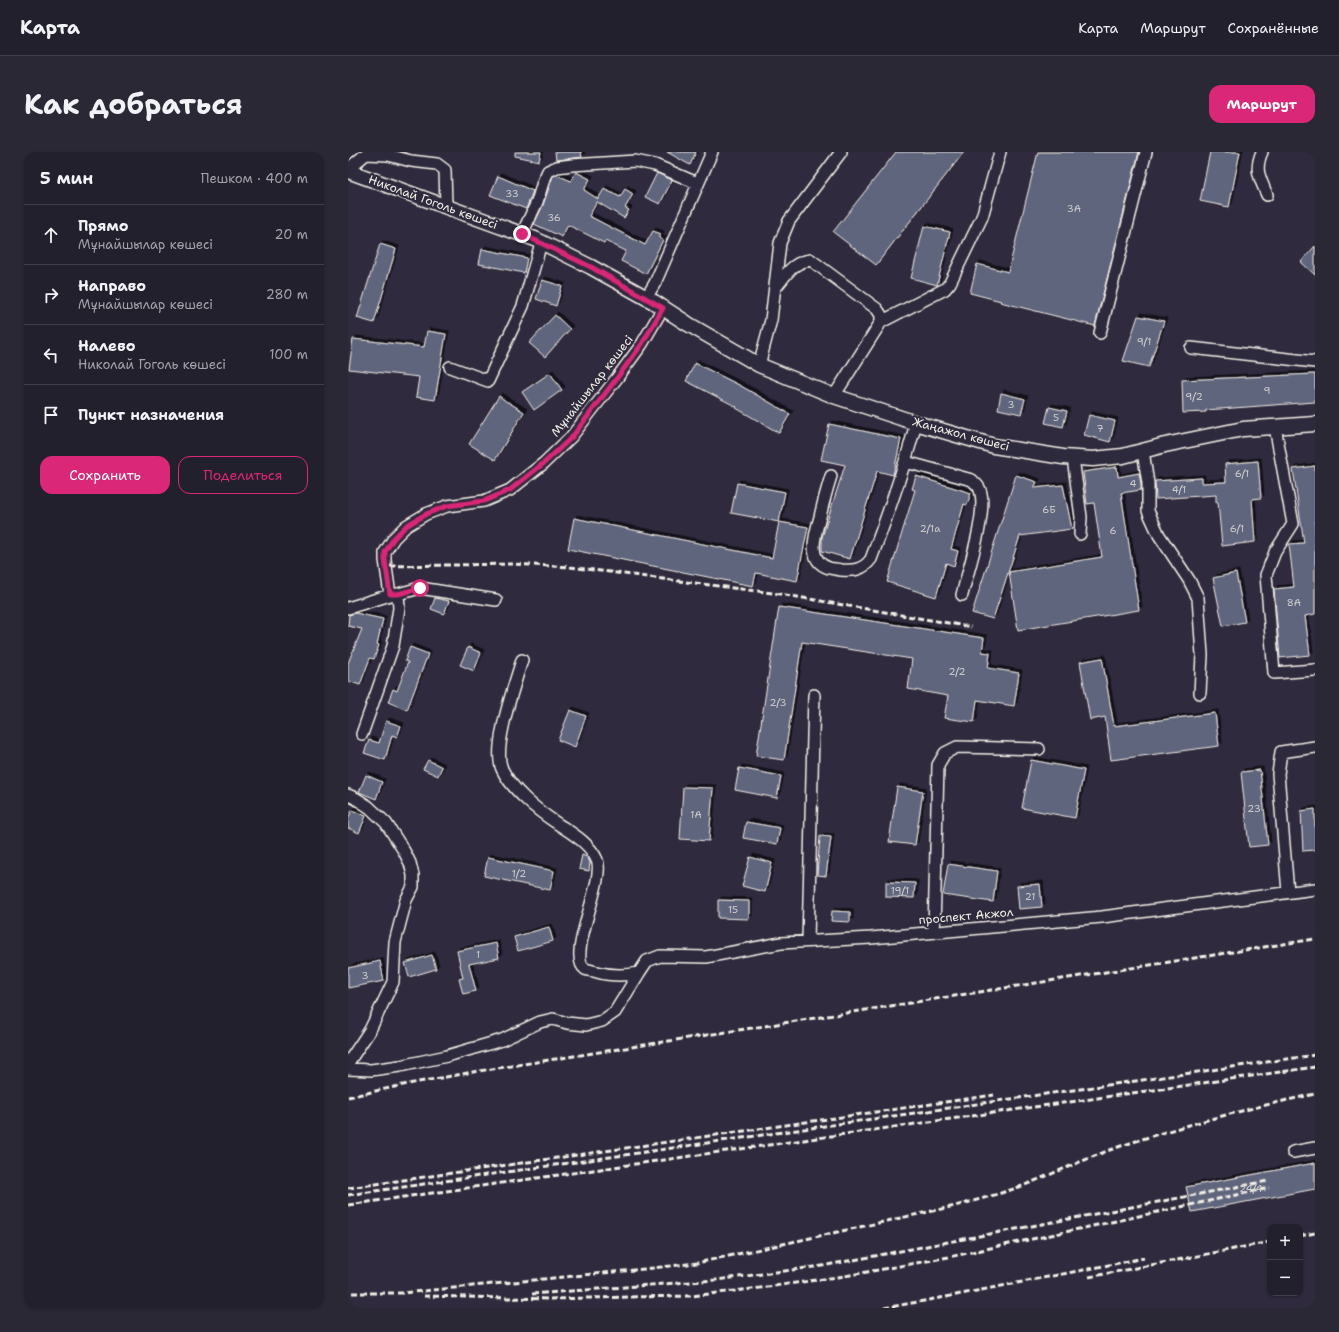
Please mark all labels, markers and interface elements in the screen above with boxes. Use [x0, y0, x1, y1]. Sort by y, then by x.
text: Карта [20, 15, 80, 40]
text: Карта [1078, 19, 1118, 37]
text: Маршрут [1140, 19, 1206, 37]
text: Сохранённые [1228, 19, 1319, 37]
text: Как добраться [24, 85, 243, 123]
button: Маршрут [1209, 85, 1315, 123]
text: 5 мин [40, 167, 93, 189]
text: Пешком · 400 m [201, 170, 308, 187]
street label: Николай Гоголь көшесі [366, 171, 500, 233]
house number: 33 [505, 187, 519, 200]
house number: 3А [1067, 202, 1081, 215]
house number: 36 [547, 211, 561, 224]
text: Прямо [78, 216, 128, 236]
icon: ahead [40, 224, 62, 246]
route end [513, 225, 531, 243]
text: 20 m [275, 226, 308, 243]
text: Мұнайшылар көшесі [78, 236, 213, 253]
text: Направо [78, 276, 146, 296]
icon: right [40, 284, 62, 306]
text: 280 m [266, 286, 308, 303]
text: Мұнайшылар көшесі [78, 296, 213, 313]
street label: Мұнайшылар көшесі [547, 332, 637, 440]
house number: 9/1 [1137, 335, 1151, 348]
text: Налево [78, 336, 136, 356]
icon: left [40, 344, 62, 366]
text: 100 m [269, 346, 308, 363]
text: Николай Гоголь көшесі [78, 356, 226, 373]
house number: 9 [1264, 384, 1271, 397]
house number: 9/2 [1185, 390, 1203, 403]
house number: 3 [1008, 398, 1015, 411]
icon: arrive [40, 404, 62, 426]
text: Пункт назначения [78, 405, 224, 425]
house number: 5 [1053, 411, 1059, 424]
street label: Жаңажол көшесі [911, 413, 1011, 455]
house number: 7 [1097, 422, 1104, 435]
button: Сохранить [40, 456, 170, 494]
button: Поделиться [178, 456, 308, 494]
house number: 6/1 [1235, 467, 1249, 480]
house number: 4 [1130, 477, 1137, 490]
house number: 4/1 [1172, 483, 1186, 496]
house number: 6Б [1042, 503, 1056, 516]
house number: 2/1а [920, 522, 941, 535]
house number: 6/1 [1230, 522, 1244, 535]
house number: 6 [1110, 524, 1117, 537]
route start [411, 579, 429, 597]
house number: 8А [1287, 596, 1301, 609]
house number: 2/2 [948, 665, 966, 678]
house number: 2/3 [769, 696, 787, 709]
house number: 23 [1247, 802, 1261, 815]
house number: 1А [690, 808, 702, 821]
house number: 1/2 [512, 867, 526, 880]
house number: 19/1 [891, 884, 909, 897]
house number: 21 [1025, 890, 1035, 903]
house number: 15 [728, 903, 738, 916]
street label: проспект Акжол [918, 904, 1014, 928]
house number: 1 [476, 948, 480, 961]
house number: 3 [362, 969, 369, 982]
house number: 24/4 [1239, 1182, 1263, 1195]
map controls [1267, 1224, 1303, 1296]
button: + [1267, 1224, 1303, 1260]
button: − [1267, 1260, 1303, 1296]

